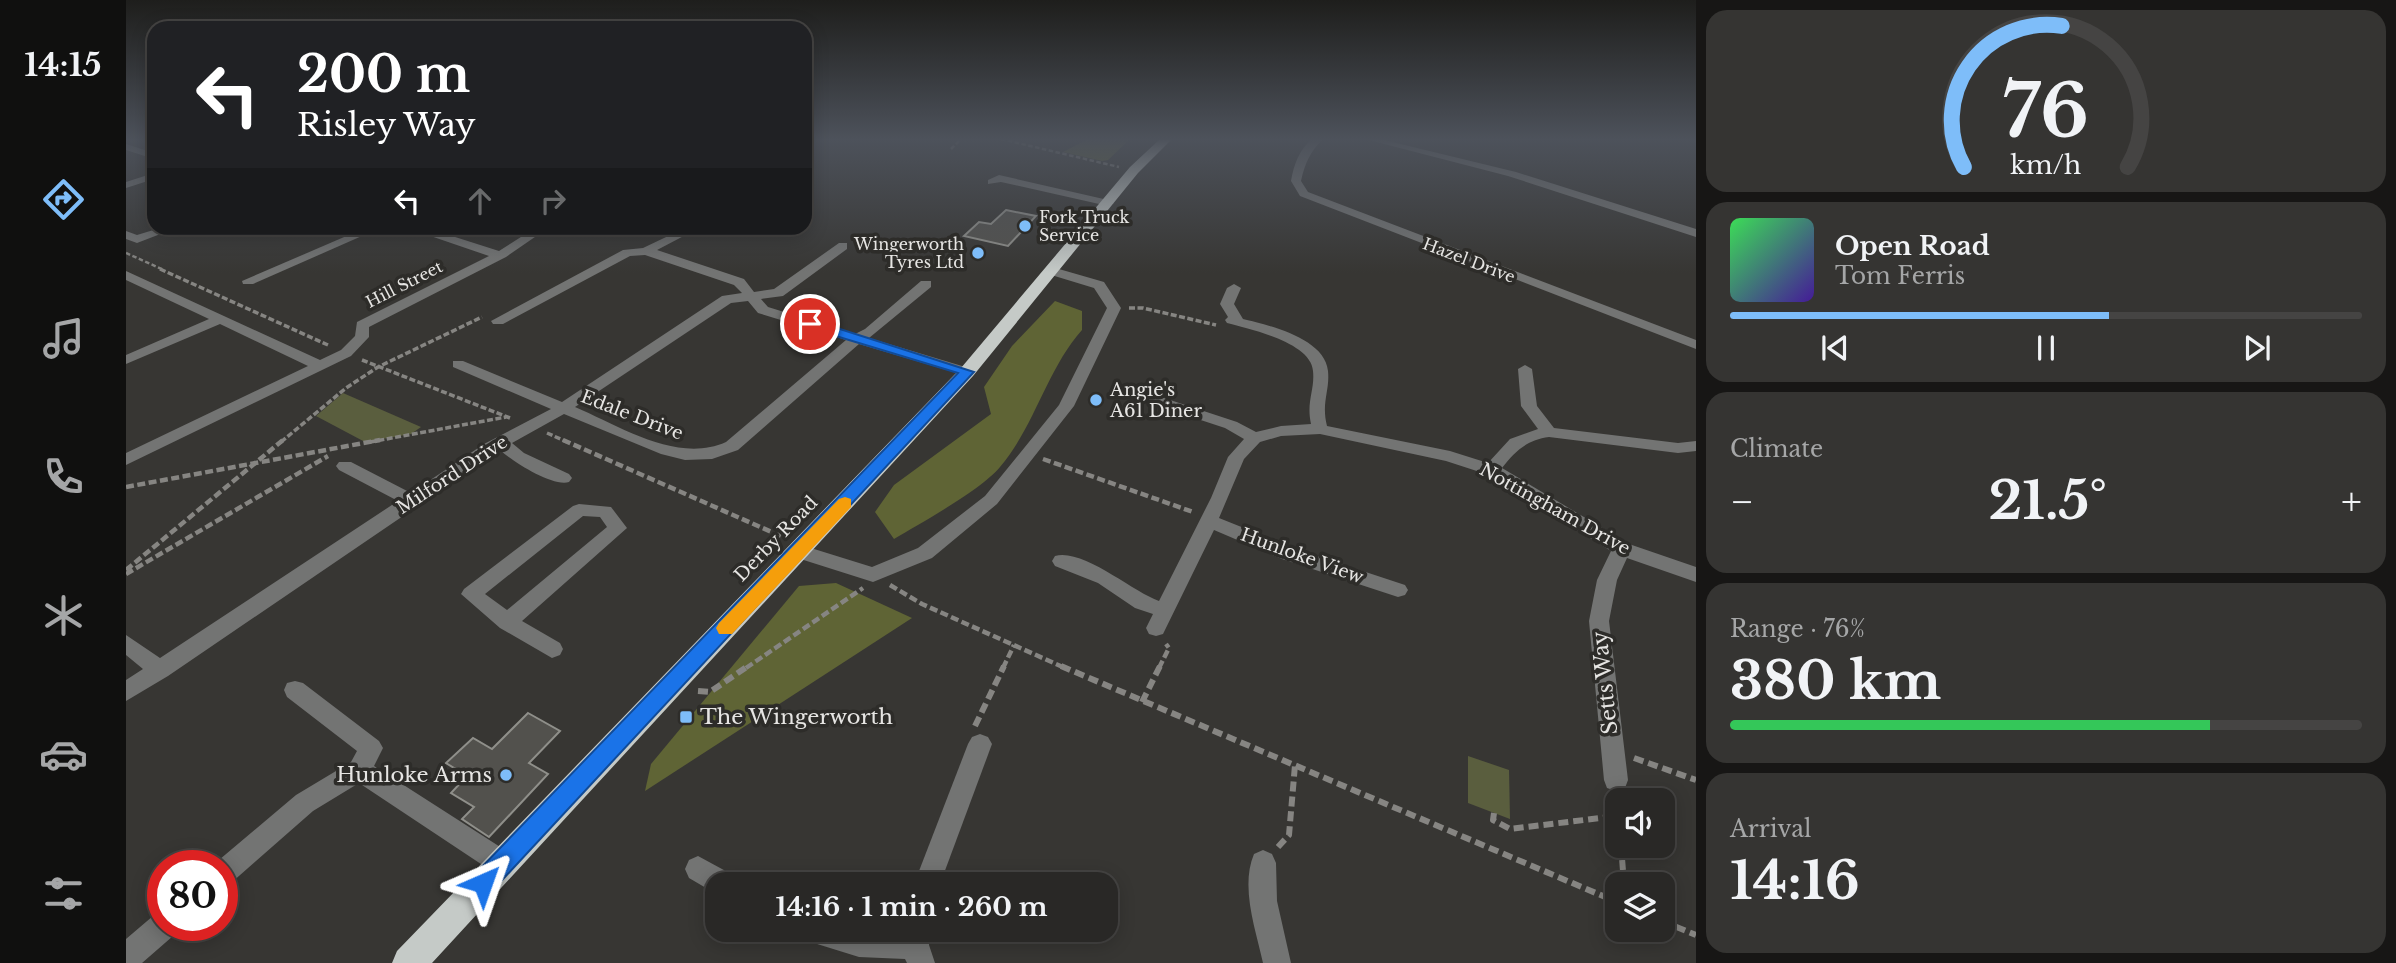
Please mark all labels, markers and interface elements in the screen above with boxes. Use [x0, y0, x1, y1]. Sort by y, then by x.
text: 200 m [297, 44, 470, 105]
text: 14:15 [24, 45, 102, 85]
icon: left [182, 49, 273, 140]
text: 76 [2003, 66, 2089, 157]
text: Risley Way [297, 105, 476, 145]
text: km/h [2011, 150, 2081, 181]
icon: directions [39, 175, 88, 224]
icon: left [388, 182, 426, 220]
icon: ahead [461, 182, 499, 220]
icon: right [534, 182, 572, 220]
place label: Fork Truck Service [1039, 207, 1130, 245]
marker: Fork Truck Service [1017, 218, 1033, 234]
text: Open Road [1835, 230, 1990, 262]
street label: Hazel Drive [1420, 233, 1518, 287]
place label: Wingerworth Tyres Ltd [853, 234, 964, 272]
marker: Wingerworth Tyres Ltd [970, 245, 986, 261]
street label: Hill Street [362, 256, 446, 312]
text: Tom Ferris [1835, 262, 1965, 290]
pin [780, 294, 840, 354]
icon: arrive [791, 305, 829, 343]
icon: music [39, 314, 88, 363]
icon: previous [1816, 329, 1854, 367]
icon: pause [2027, 329, 2065, 367]
icon: next [2238, 329, 2276, 367]
place label: Angie's A61 Diner [1109, 379, 1202, 422]
street label: Edale Drive [578, 385, 686, 445]
marker: Angie's A61 Diner [1088, 392, 1104, 408]
street label: Milford Drive [392, 431, 512, 519]
text: Climate [1730, 435, 1823, 463]
icon: phone [39, 452, 88, 501]
street label: Nottingham Drive [1476, 458, 1634, 560]
text: 21.5° [1988, 469, 2107, 533]
text: − [1730, 478, 1754, 525]
text: + [2341, 478, 2362, 525]
street label: Derby Road [730, 492, 822, 586]
street label: Hunloke View [1238, 524, 1367, 589]
icon: climate [39, 591, 88, 640]
text: Range · 76% [1730, 615, 1865, 643]
street label: Setts Way [1587, 630, 1623, 736]
text: 380 km [1730, 649, 1941, 713]
place label: The Wingerworth [700, 704, 893, 730]
marker: The Wingerworth [678, 709, 694, 725]
icon: car [39, 730, 88, 779]
place label: Hunloke Arms [336, 762, 492, 788]
marker: Hunloke Arms [498, 767, 514, 783]
map controls [1605, 788, 1675, 942]
button: sound [1605, 788, 1675, 858]
text: Arrival [1730, 815, 1811, 843]
position arrow [446, 846, 520, 920]
text: 14:16 [1730, 849, 1860, 913]
speed limit sign: 80 [147, 850, 238, 941]
icon: filters [39, 869, 88, 918]
button: layers [1605, 872, 1675, 942]
text: 14:16 · 1 min · 260 m [775, 891, 1048, 923]

